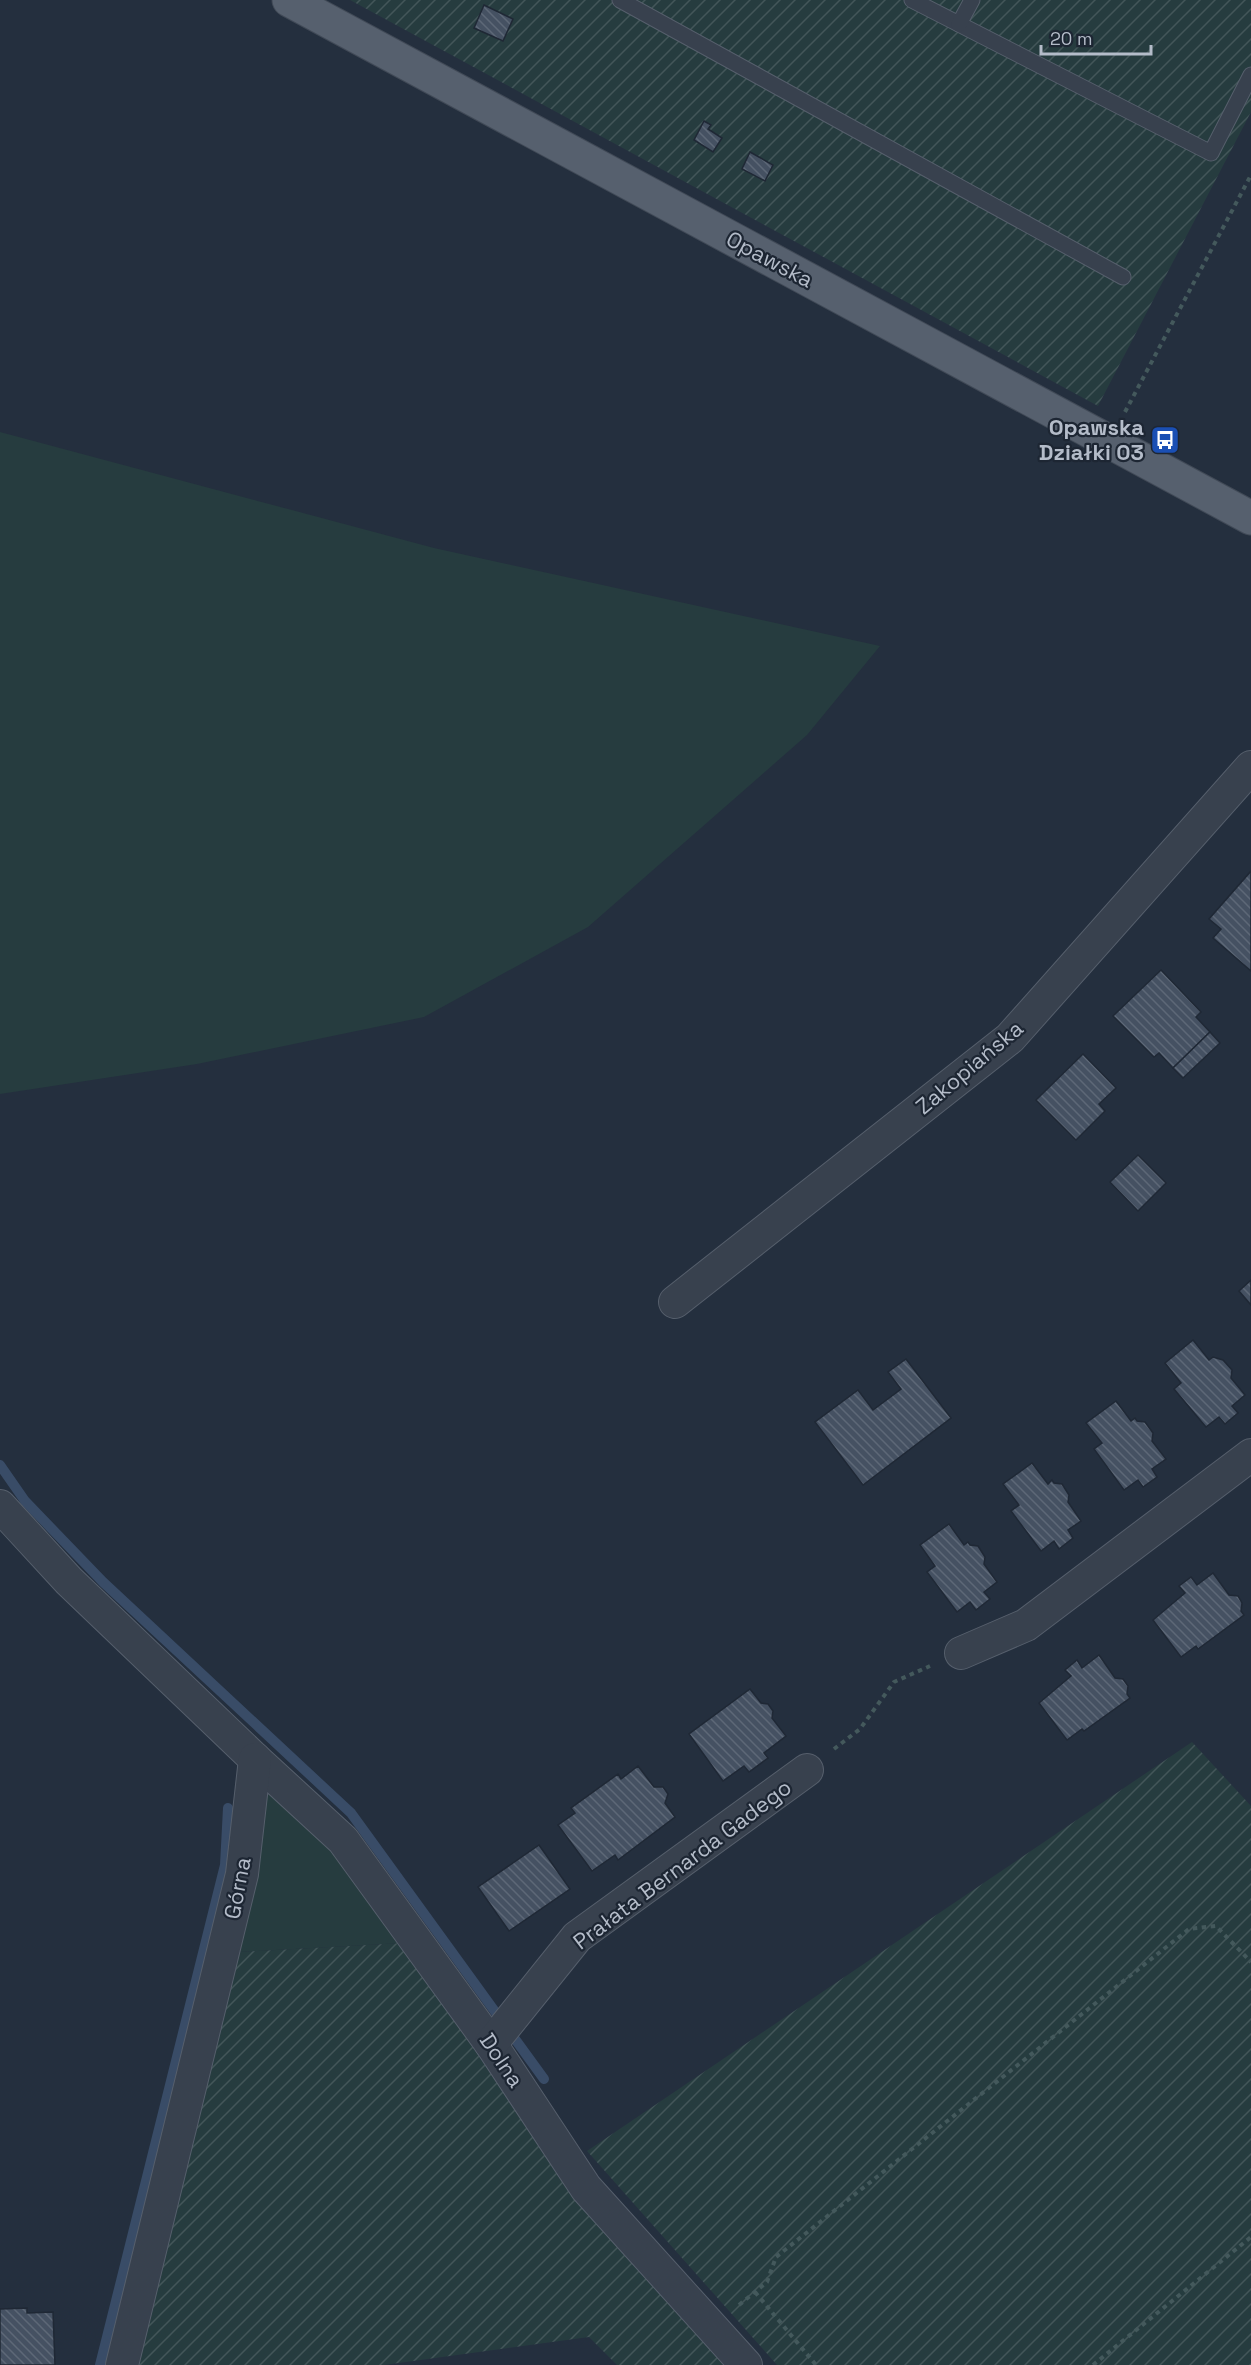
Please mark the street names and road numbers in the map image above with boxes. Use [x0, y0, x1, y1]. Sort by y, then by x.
street label: Opawska [722, 224, 819, 294]
street label: Zakopiańska [910, 1014, 1029, 1120]
street label: Prałata Bernarda Gadego [567, 1773, 797, 1955]
street label: Górna [217, 1854, 257, 1921]
street label: Dolna [474, 2027, 530, 2093]

